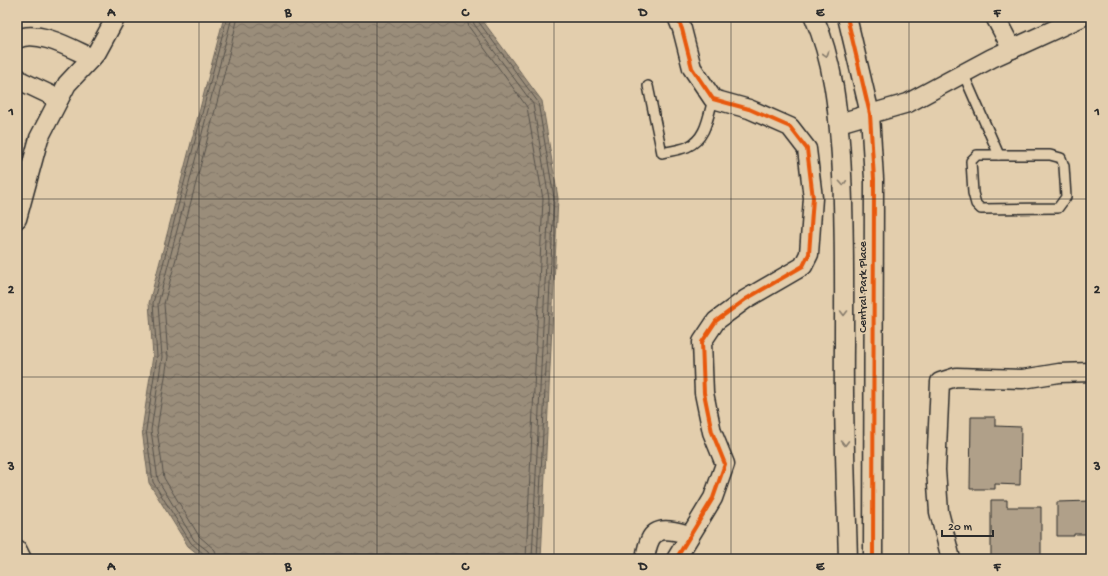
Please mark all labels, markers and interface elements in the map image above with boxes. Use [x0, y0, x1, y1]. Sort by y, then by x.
text: A [106, 6, 116, 21]
text: B [284, 6, 293, 21]
text: C [460, 6, 470, 21]
text: D [638, 6, 648, 21]
text: E [816, 6, 825, 21]
text: F [993, 6, 1002, 21]
one-way arrow [821, 50, 830, 57]
text: 1 [7, 105, 14, 120]
text: 1 [1093, 105, 1100, 120]
one-way arrow [839, 180, 847, 186]
street label: Central Park Place [857, 240, 871, 333]
text: 2 [8, 283, 15, 298]
text: 2 [1094, 283, 1101, 298]
one-way arrow [840, 310, 848, 316]
one-way arrow [841, 440, 849, 446]
text: 3 [7, 460, 15, 475]
text: 3 [1093, 460, 1101, 475]
scale bar [942, 512, 993, 538]
text: 20 m [948, 521, 973, 535]
text: A [106, 560, 116, 575]
text: B [284, 560, 293, 575]
text: C [460, 560, 470, 575]
text: D [638, 560, 648, 575]
text: E [816, 560, 825, 575]
text: F [993, 560, 1002, 575]

